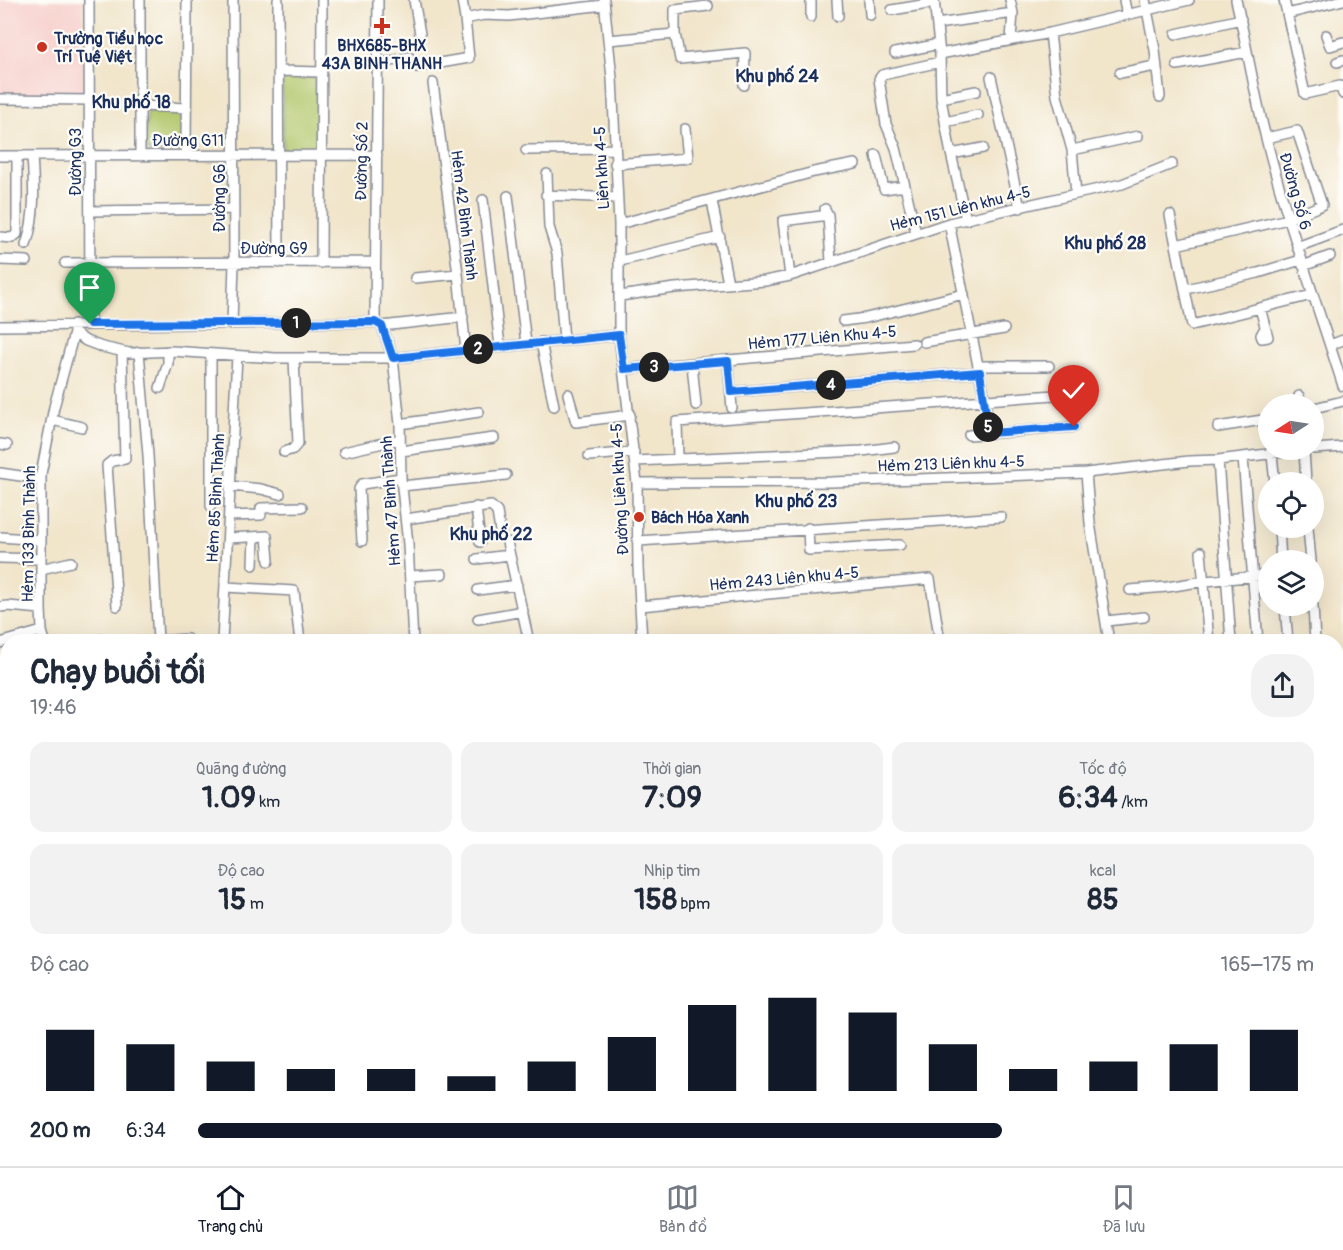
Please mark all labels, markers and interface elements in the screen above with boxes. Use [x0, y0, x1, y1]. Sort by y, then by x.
marker: BHX685-BHX 43A BINH THANH [375, 19, 389, 33]
place label: Trường Tiểu học Trí Tuệ Việt [53, 29, 163, 67]
place label: BHX685-BHX 43A BINH THANH [322, 36, 442, 74]
marker: Trường Tiểu học Trí Tuệ Việt [35, 40, 49, 54]
district label: Khu phố 24 [735, 65, 819, 88]
district label: Khu phố 18 [91, 91, 171, 114]
street label: Đường Số 2 [351, 121, 373, 201]
street label: Liên khu 4-5 [590, 126, 614, 210]
street label: Đường G3 [66, 128, 86, 196]
street label: Đường G11 [152, 131, 224, 151]
street label: Hẻm 42 Bình Thành [446, 149, 482, 281]
street label: Đường Số 6 [1274, 150, 1316, 232]
street label: Đường G6 [210, 164, 230, 232]
street label: Hẻm 151 Liên khu 4-5 [888, 182, 1033, 236]
district label: Khu phố 28 [1064, 232, 1146, 255]
street label: Đường G9 [240, 239, 308, 259]
pin [64, 262, 115, 324]
icon: arrive [73, 271, 106, 304]
pin: 1 [281, 308, 311, 338]
text: 1 [293, 313, 299, 333]
street label: Hẻm 177 Liên Khu 4-5 [747, 322, 897, 354]
pin: 2 [463, 334, 493, 364]
text: 2 [474, 339, 482, 359]
pin: 3 [639, 352, 669, 382]
text: 3 [650, 357, 658, 377]
pin [1048, 365, 1099, 427]
pin: 4 [816, 370, 846, 400]
icon: check [1057, 374, 1090, 407]
text: 4 [826, 375, 836, 395]
north arrow [1258, 394, 1324, 460]
map controls [1258, 394, 1324, 616]
pin: 5 [973, 412, 1003, 442]
text: 5 [984, 417, 992, 437]
street label: Đường Liên khu 4-5 [607, 422, 633, 555]
street label: Hẻm 85 Bình Thành [203, 433, 229, 563]
street label: Hẻm 47 Bình Thành [376, 435, 406, 567]
street label: Hẻm 213 Liên khu 4-5 [877, 451, 1025, 477]
street label: Hẻm 133 Bình Thành [18, 465, 40, 603]
button: locate [1258, 472, 1324, 538]
district label: Khu phố 23 [755, 490, 837, 513]
place label: Bách Hóa Xanh [651, 508, 750, 528]
marker: Bách Hóa Xanh [632, 510, 646, 524]
district label: Khu phố 22 [449, 523, 533, 546]
button: layers [1258, 550, 1324, 616]
street label: Hẻm 243 Liên khu 4-5 [708, 562, 860, 596]
text: Chạy buổi tối [30, 652, 205, 693]
button: share [1251, 654, 1314, 717]
text: 19:46 [30, 695, 77, 720]
text: Quãng đường [196, 759, 286, 779]
text: Thời gian [643, 759, 701, 779]
text: Tốc độ [1079, 759, 1127, 779]
text: 1.09 [202, 779, 256, 816]
text: 7:09 [642, 779, 702, 816]
text: 6:34 [1058, 779, 1118, 816]
text: km [256, 792, 280, 812]
text: /km [1118, 792, 1148, 812]
text: Độ cao [217, 861, 265, 881]
text: Nhịp tim [644, 861, 700, 881]
text: kcal [1090, 861, 1116, 881]
text: 15 [218, 881, 246, 918]
text: 158 [634, 881, 677, 918]
text: 85 [1087, 881, 1119, 918]
text: m [246, 894, 264, 914]
text: bpm [677, 894, 710, 914]
text: Độ cao [30, 952, 89, 977]
text: 165–175 m [1221, 952, 1314, 977]
text: 200 m [30, 1118, 91, 1143]
text: 6:34 [126, 1118, 166, 1143]
tab: Trang chủ [198, 1181, 263, 1237]
tab: Bản đồ [659, 1181, 707, 1237]
tab: Đã lưu [1103, 1181, 1145, 1237]

